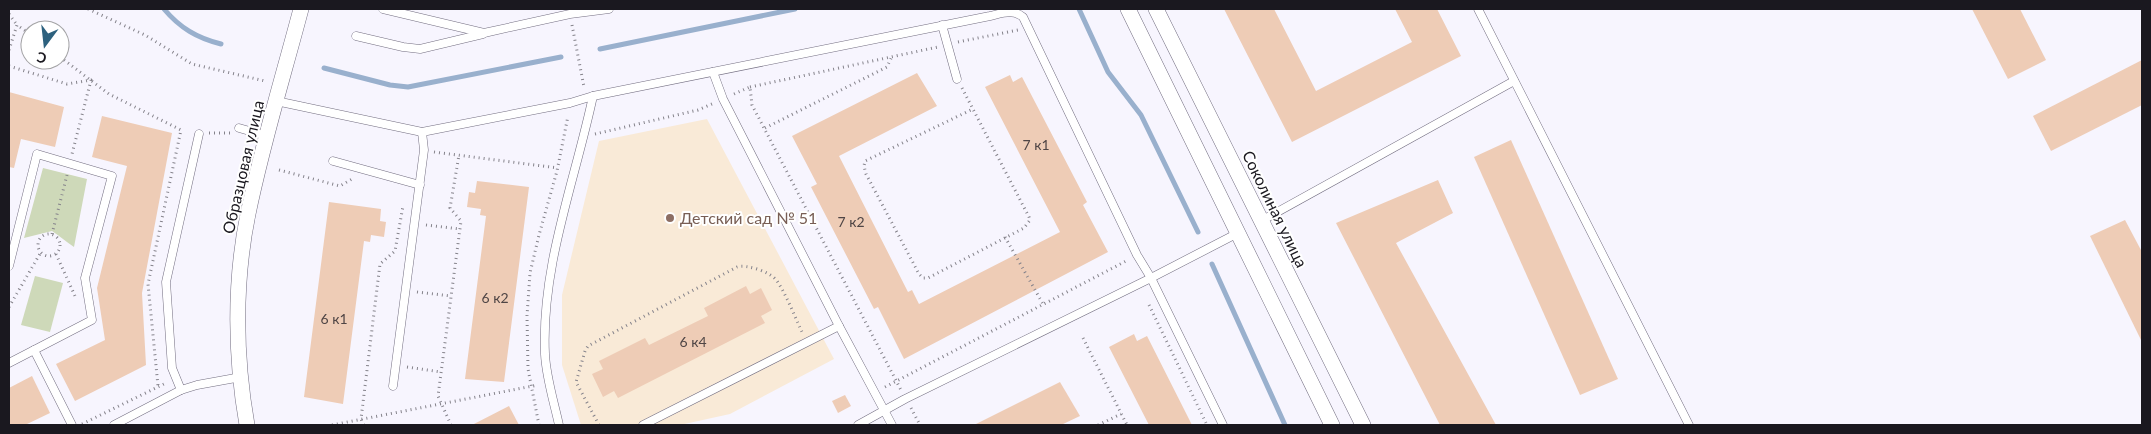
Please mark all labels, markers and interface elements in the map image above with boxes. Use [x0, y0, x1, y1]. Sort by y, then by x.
north arrow [20, 20, 70, 70]
text: С [34, 48, 48, 67]
street label: Образцовая улица [218, 98, 267, 235]
house number: 7 к1 [1022, 136, 1050, 153]
street label: Соколиная улица [1239, 147, 1312, 270]
place label: Детский сад № 51 [680, 208, 817, 227]
marker: Детский сад № 51 [664, 212, 676, 224]
house number: 7 к2 [837, 213, 865, 230]
house number: 6 к2 [481, 289, 509, 306]
house number: 6 к1 [320, 310, 348, 327]
house number: 6 к4 [679, 333, 707, 350]

